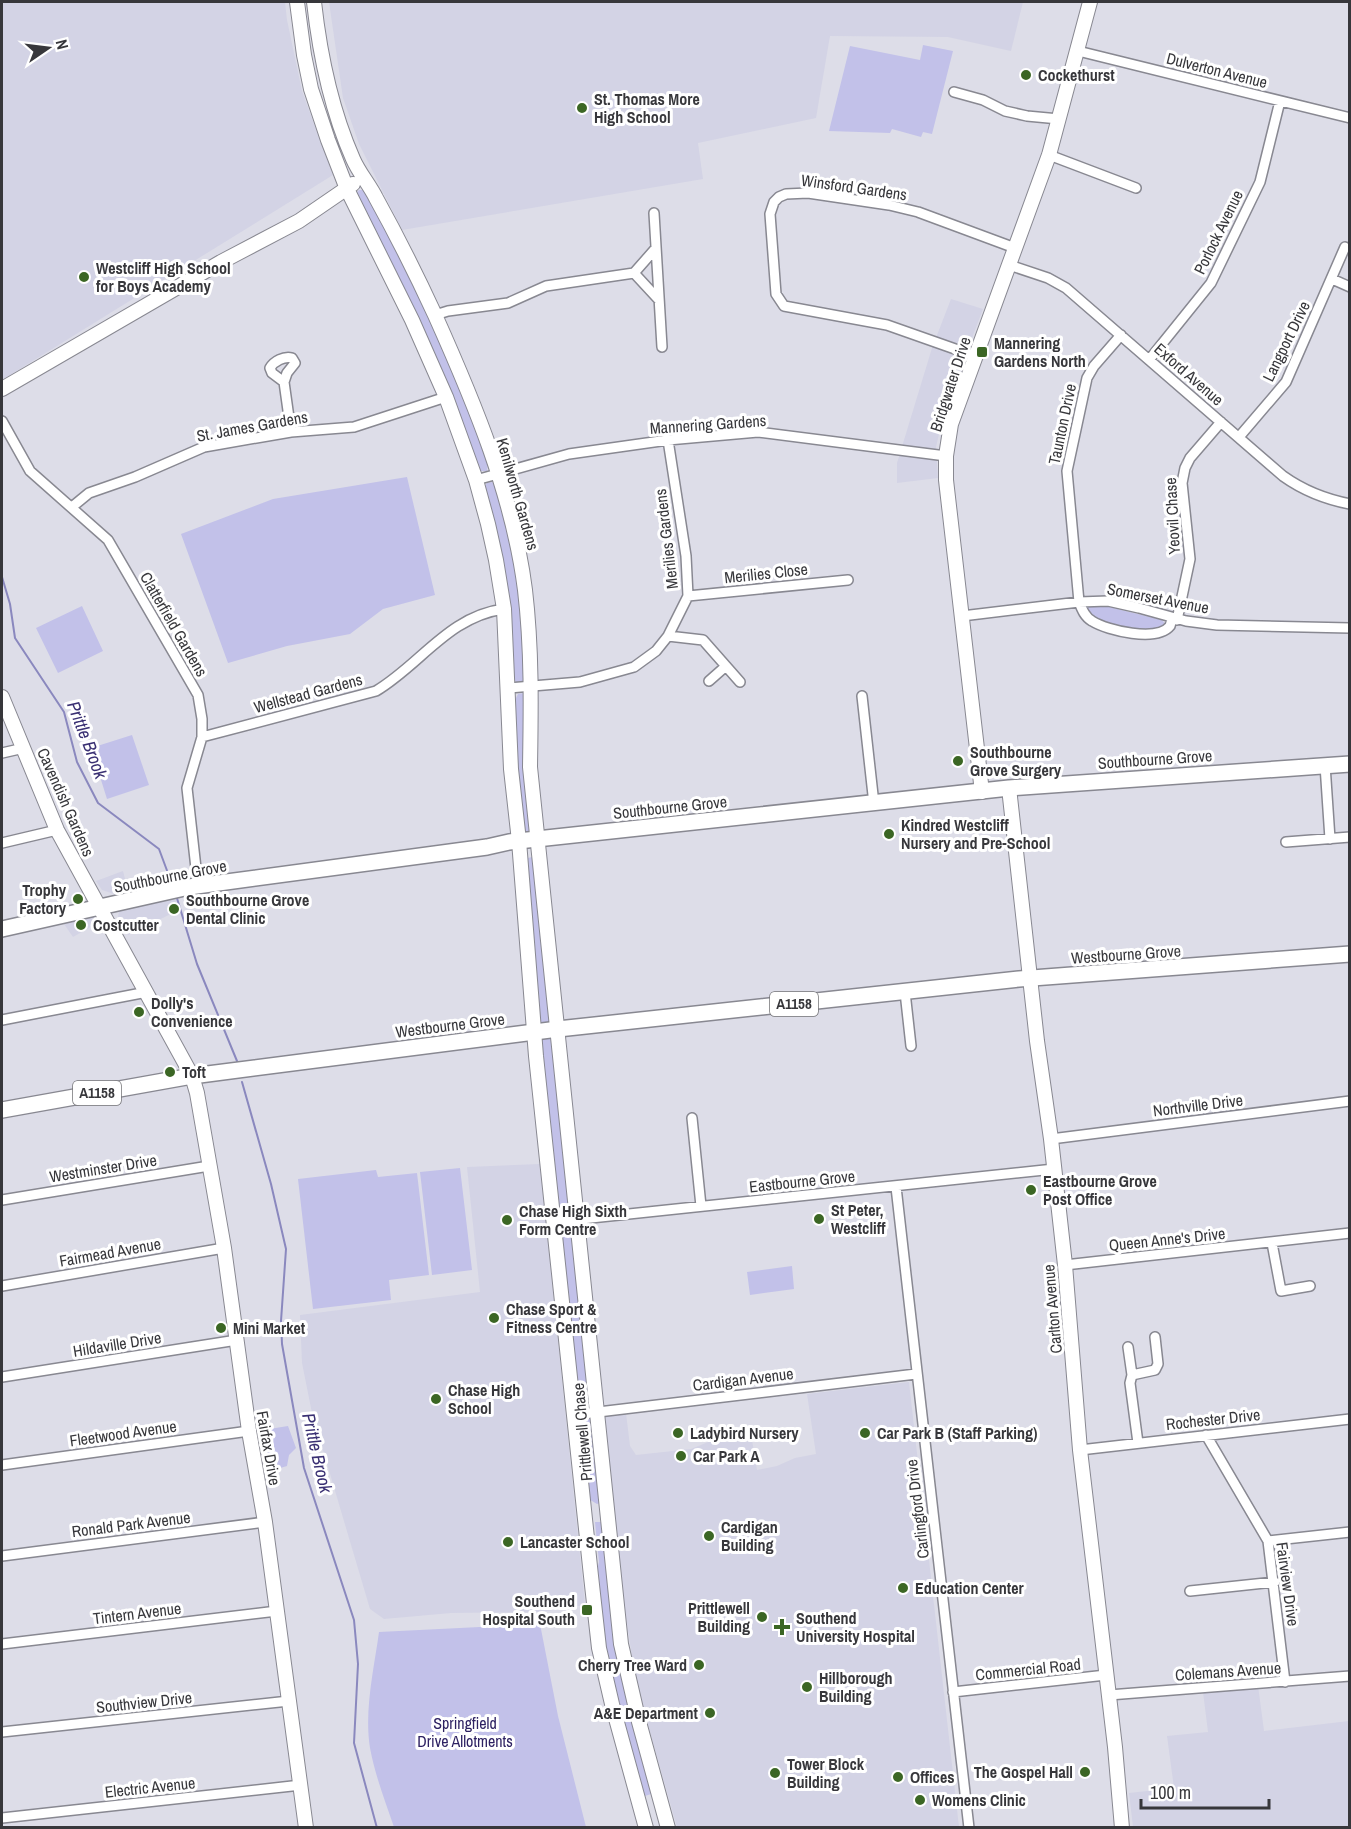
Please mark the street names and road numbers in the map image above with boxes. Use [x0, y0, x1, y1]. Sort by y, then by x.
street label: Dulverton Avenue [1164, 47, 1270, 93]
street label: Winsford Gardens [800, 169, 908, 205]
street label: Porlock Avenue [1188, 186, 1248, 278]
street label: Langport Drive [1257, 297, 1315, 385]
street label: Bridgwater Drive [924, 334, 976, 434]
street label: Exford Avenue [1150, 338, 1228, 410]
street label: Taunton Drive [1043, 382, 1081, 466]
street label: St. James Gardens [195, 405, 309, 447]
street label: Mannering Gardens [649, 409, 767, 439]
street label: Kenilworth Gardens [491, 435, 545, 553]
street label: Yeovil Chase [1159, 477, 1185, 555]
street label: Merilies Gardens [649, 488, 683, 590]
street label: Merilies Close [723, 558, 809, 588]
street label: Clatterfield Gardens [135, 568, 213, 680]
street label: Somerset Avenue [1105, 577, 1211, 619]
street label: Wellstead Gardens [251, 668, 365, 718]
street label: Cavendish Gardens [32, 744, 100, 860]
street label: Southbourne Grove [1097, 744, 1213, 774]
street label: Southbourne Grove [612, 790, 728, 824]
street label: Southbourne Grove [112, 854, 228, 898]
street label: Westbourne Grove [1070, 939, 1182, 969]
road number: A1158 [770, 992, 818, 1016]
street label: Westbourne Grove [394, 1007, 506, 1043]
road number: A1158 [73, 1081, 121, 1105]
street label: Northville Drive [1152, 1089, 1244, 1121]
street label: Westminster Drive [48, 1149, 158, 1187]
street label: Eastbourne Grove [748, 1164, 856, 1198]
street label: Queen Anne's Drive [1108, 1222, 1226, 1256]
street label: Fairmead Avenue [58, 1232, 162, 1272]
street label: Carlton Avenue [1037, 1263, 1067, 1355]
street label: Hildaville Drive [71, 1326, 163, 1362]
street label: Cardigan Avenue [691, 1362, 795, 1396]
street label: Prittlewell Chase [567, 1382, 597, 1482]
street label: Rochester Drive [1165, 1403, 1261, 1435]
street label: Fairfax Drive [252, 1409, 286, 1487]
street label: Fleetwood Avenue [68, 1415, 178, 1451]
street label: Carlingford Drive [900, 1458, 934, 1560]
street label: Ronald Park Avenue [70, 1506, 192, 1542]
street label: Fairview Drive [1271, 1541, 1305, 1627]
street label: Tintern Avenue [92, 1597, 182, 1629]
street label: Commercial Road [974, 1653, 1082, 1685]
street label: Colemans Avenue [1174, 1656, 1282, 1686]
street label: Southview Drive [95, 1686, 193, 1718]
street label: Electric Avenue [104, 1771, 196, 1803]

